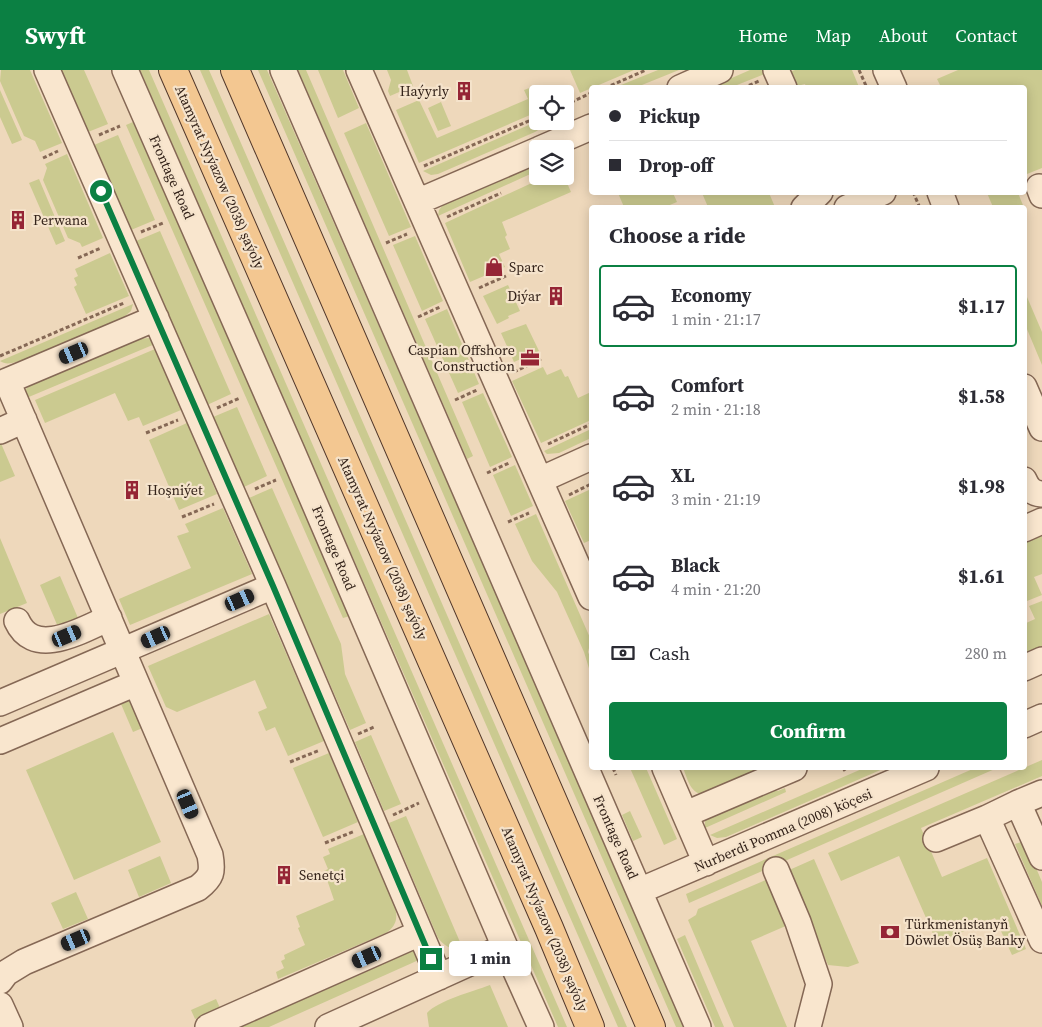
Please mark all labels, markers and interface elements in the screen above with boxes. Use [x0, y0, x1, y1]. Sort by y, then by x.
text: Swyft [25, 19, 86, 52]
text: Home [739, 23, 788, 48]
text: Map [816, 23, 851, 48]
text: About [879, 23, 927, 48]
text: Contact [955, 23, 1017, 48]
building icon: Haýyrly [453, 80, 475, 102]
place label: Haýyrly [400, 81, 450, 101]
street label: Atamyrat Nyýazow (2038) şaýoly [170, 82, 270, 273]
map controls [529, 85, 574, 185]
button: locate [529, 85, 574, 130]
text: Pickup [639, 103, 700, 129]
street label: Frontage Road [144, 132, 200, 222]
button: layers [529, 140, 574, 185]
text: Drop-off [639, 152, 713, 178]
route start [90, 180, 112, 202]
building icon: Perwana [7, 209, 29, 231]
place label: Perwana [33, 210, 88, 230]
text: Choose a ride [609, 220, 746, 250]
shop icon: Sparc [483, 256, 505, 278]
place label: Sparc [509, 257, 544, 277]
text: Economy [671, 282, 752, 308]
icon: car [611, 284, 656, 329]
building icon: Diýar [545, 285, 567, 307]
place label: Diýar [507, 286, 541, 306]
text: $1.17 [958, 293, 1005, 319]
text: 1 min · 21:17 [671, 308, 761, 330]
car [57, 340, 90, 366]
place label: Caspian Offshore Construction [408, 340, 516, 376]
office icon: Caspian Offshore Construction [519, 347, 541, 369]
text: Comfort [671, 372, 744, 398]
icon: car [611, 374, 656, 419]
text: $1.58 [958, 383, 1005, 409]
text: 2 min · 21:18 [671, 398, 761, 420]
street label: Atamyrat Nyýazow (2038) şaýoly [333, 453, 433, 644]
text: XL [671, 462, 694, 488]
icon: car [611, 464, 656, 509]
text: $1.98 [958, 473, 1005, 499]
building icon: Hoşniýet [121, 479, 143, 501]
place label: Hoşniýet [147, 480, 203, 500]
text: 3 min · 21:19 [671, 488, 761, 510]
street label: Frontage Road [307, 502, 361, 594]
text: Black [671, 552, 720, 578]
icon: car [611, 554, 656, 599]
text: $1.61 [958, 563, 1005, 589]
text: 4 min · 21:20 [671, 578, 761, 600]
car [223, 587, 256, 613]
car [50, 623, 83, 649]
car [139, 624, 172, 650]
icon: cash [609, 639, 637, 667]
text: Cash [649, 640, 690, 666]
text: 280 m [965, 642, 1007, 664]
button: Confirm [609, 702, 1007, 760]
street label: Nurberdi Pomma (2008) köçesi [691, 783, 875, 877]
car [175, 787, 200, 821]
street label: Frontage Road [588, 792, 644, 882]
street label: Atamyrat Nyýazow (2038) şaýoly [497, 823, 594, 1016]
building icon: Senetçi [273, 864, 295, 886]
place label: Senetçi [299, 865, 345, 885]
place label: Türkmenistanyň Döwlet Ösüş Banky [905, 914, 1026, 950]
bank icon: Türkmenistanyň Döwlet Ösüş Banky [879, 921, 901, 943]
car [59, 927, 92, 953]
callout: 1 min [448, 942, 531, 976]
car [350, 944, 383, 970]
text: 1 min [469, 947, 511, 969]
route end [420, 948, 442, 970]

